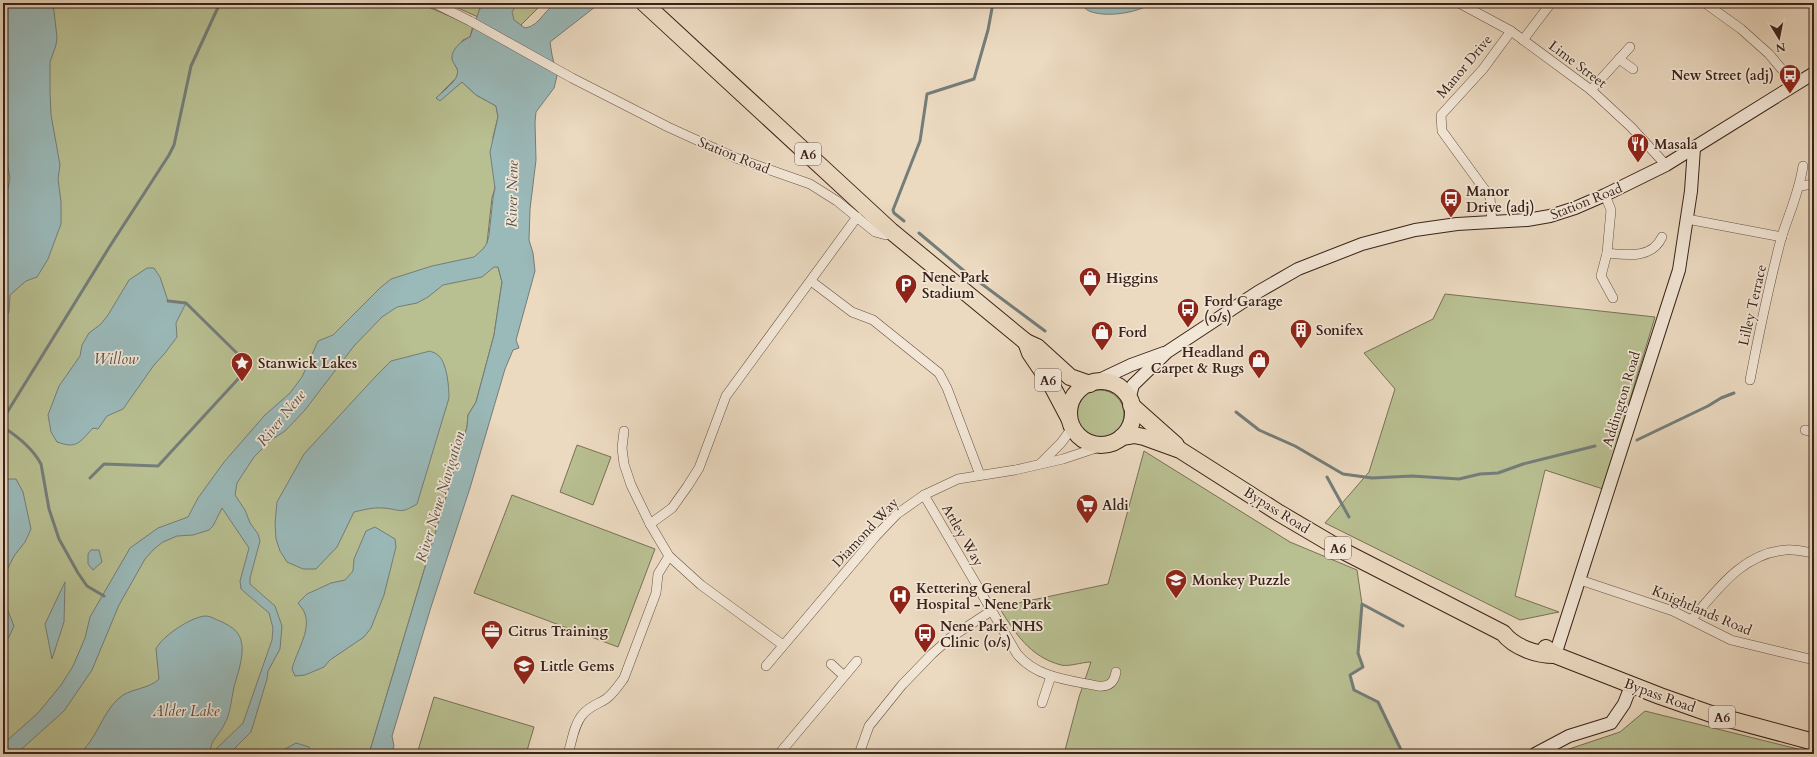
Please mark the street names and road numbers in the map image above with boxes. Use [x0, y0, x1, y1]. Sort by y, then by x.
street label: Manor Drive [1432, 31, 1497, 102]
street label: Lime Street [1545, 36, 1611, 93]
street label: Station Road [695, 132, 773, 179]
road number: A6 [795, 143, 821, 165]
street label: Station Road [1547, 178, 1625, 224]
street label: Lilley Terrace [1734, 263, 1771, 348]
street label: Addington Road [1598, 348, 1645, 449]
road number: A6 [1035, 369, 1061, 391]
street label: Bypass Road [1240, 483, 1314, 538]
street label: Diamond Way [828, 493, 903, 571]
street label: Attley Way [937, 501, 988, 570]
road number: A6 [1325, 537, 1351, 559]
street label: Knightlands Road [1649, 581, 1755, 640]
street label: Bypass Road [1622, 674, 1699, 717]
road number: A6 [1709, 706, 1735, 728]

